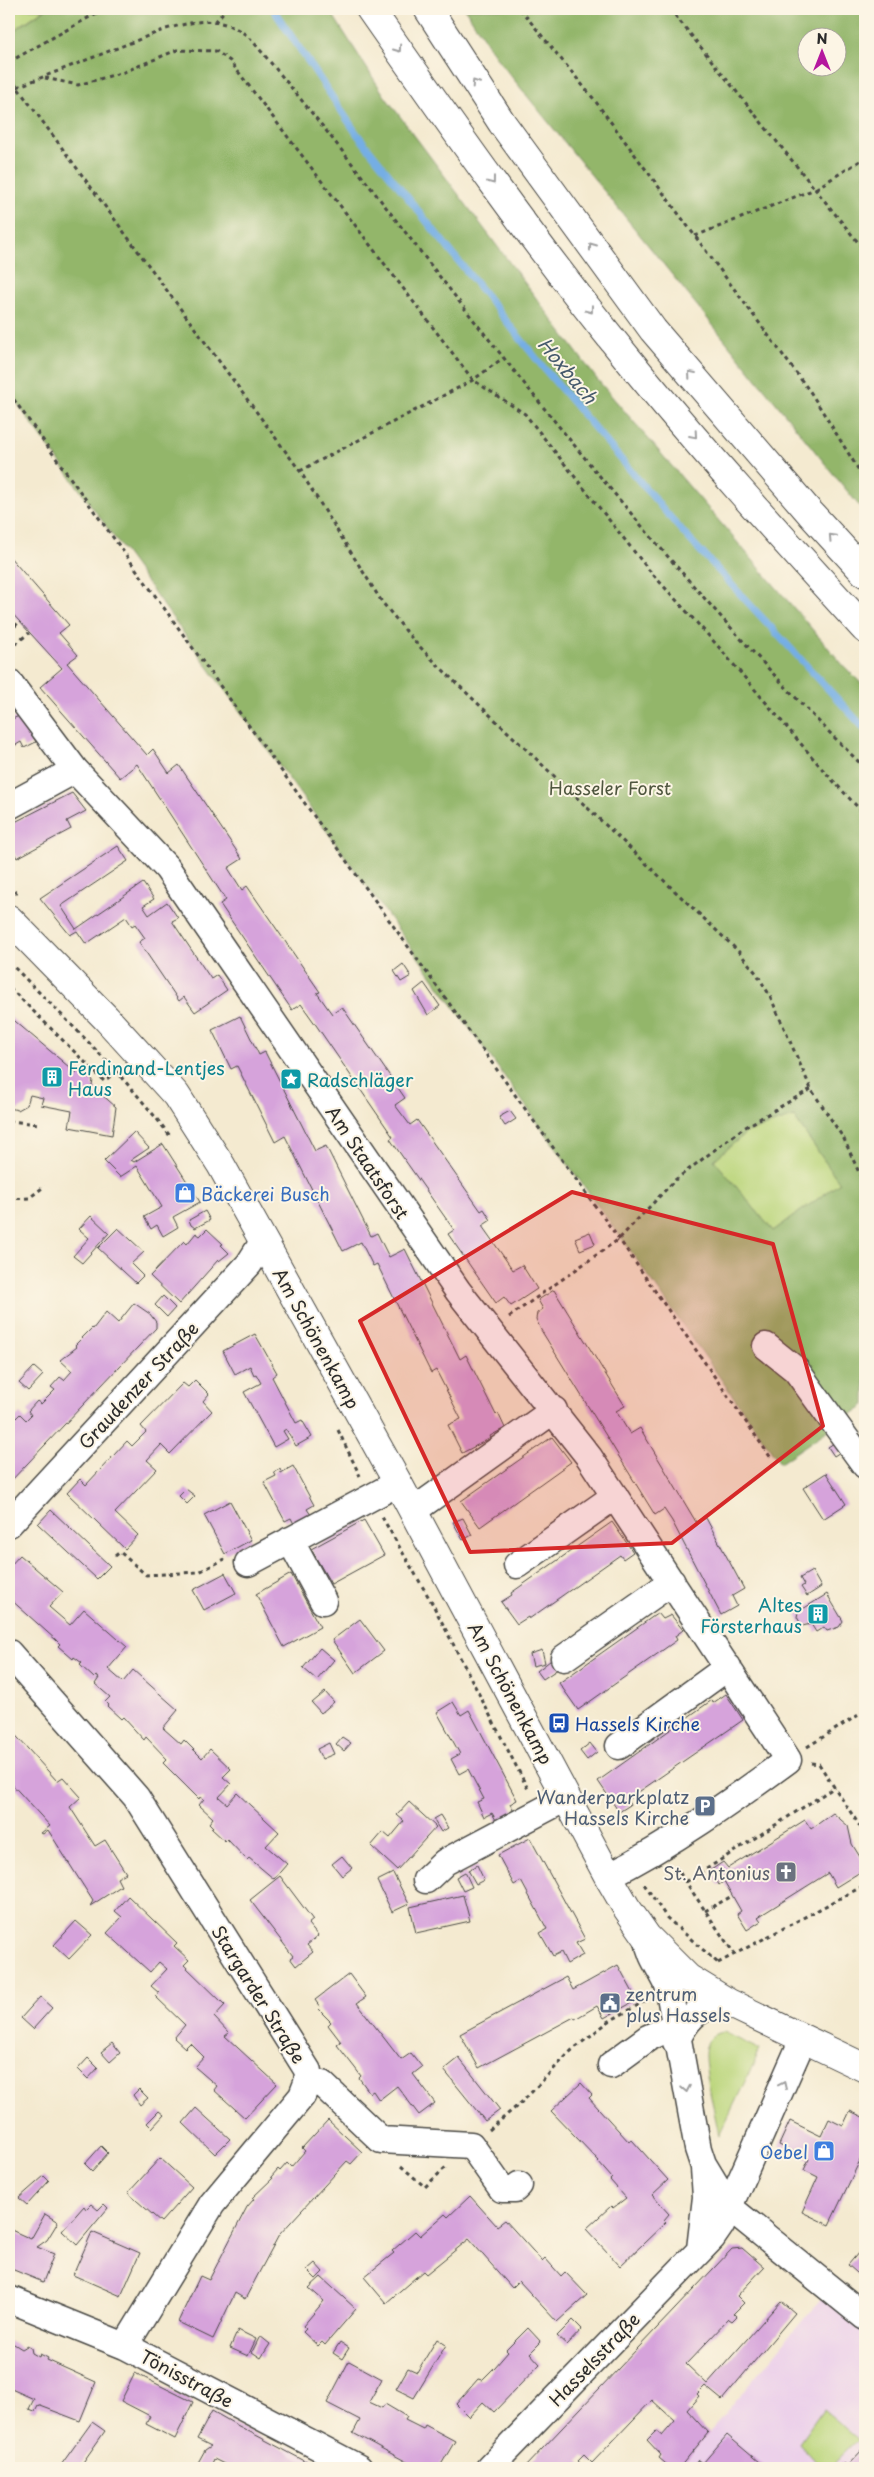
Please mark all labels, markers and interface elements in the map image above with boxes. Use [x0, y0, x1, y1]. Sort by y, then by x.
north arrow [796, 28, 846, 78]
text: N [816, 28, 828, 49]
one-way arrow [392, 43, 401, 52]
one-way arrow [472, 79, 482, 88]
one-way arrow [487, 175, 495, 184]
one-way arrow [589, 242, 598, 252]
one-way arrow [585, 304, 593, 313]
water label: Hoxbach [532, 331, 605, 410]
one-way arrow [688, 371, 697, 380]
one-way arrow [688, 430, 697, 439]
one-way arrow [829, 533, 838, 542]
park label: Hasseler Forst [549, 774, 671, 801]
place label: Ferdinand-Lentjes Haus [68, 1054, 225, 1102]
building icon: Ferdinand-Lentjes Haus [40, 1065, 64, 1089]
place label: Radschläger [307, 1066, 414, 1093]
place icon: Radschläger [279, 1067, 303, 1091]
street label: Am Staatsforst [320, 1100, 416, 1224]
place label: Bäckerei Busch [201, 1180, 330, 1207]
shop icon: Bäckerei Busch [173, 1181, 197, 1205]
street label: Am Schönenkamp [267, 1262, 367, 1414]
street label: Graudenzer Straße [72, 1315, 204, 1455]
place label: Altes Försterhaus [700, 1591, 802, 1639]
building icon: Altes Försterhaus [806, 1602, 830, 1626]
street label: Am Schönenkamp [462, 1617, 560, 1769]
place label: Hassels Kirche [575, 1710, 700, 1737]
bus stop icon: Hassels Kirche [547, 1711, 571, 1735]
place label: Wanderparkplatz Hassels Kirche [536, 1783, 689, 1831]
parking icon: Wanderparkplatz Hassels Kirche [693, 1794, 717, 1818]
place label: St. Antonius [663, 1859, 770, 1886]
church icon: St. Antonius [774, 1860, 798, 1884]
street label: Stargarder Straße [205, 1920, 313, 2068]
place label: zentrum plus Hassels [626, 1980, 730, 2028]
public building icon: zentrum plus Hassels [598, 1991, 622, 2015]
one-way arrow [777, 2081, 788, 2090]
one-way arrow [680, 2085, 691, 2094]
place label: Oebel [760, 2138, 808, 2165]
shop icon: Oebel [812, 2139, 836, 2163]
street label: Hasselsstraße [542, 2306, 646, 2412]
street label: Tönisstraße [136, 2342, 238, 2414]

